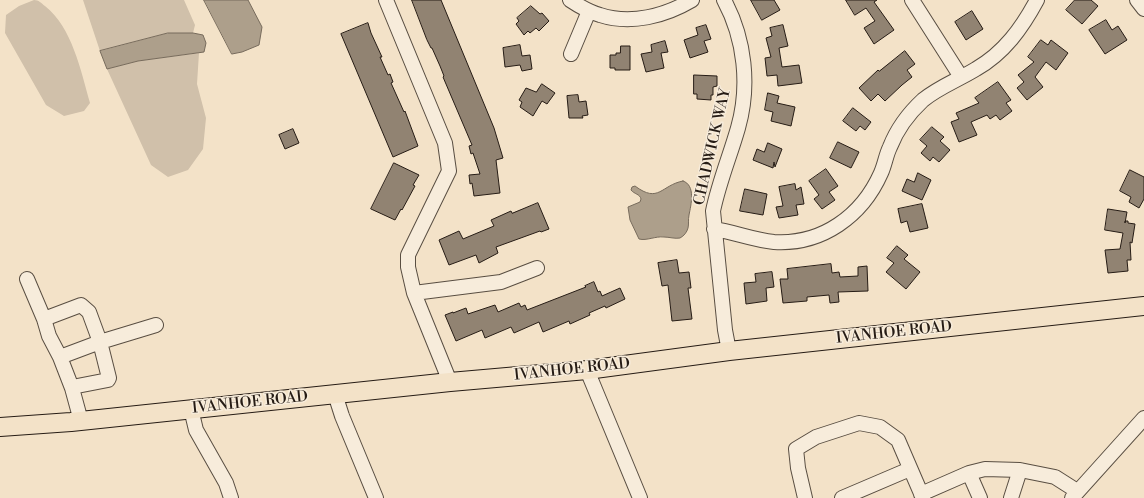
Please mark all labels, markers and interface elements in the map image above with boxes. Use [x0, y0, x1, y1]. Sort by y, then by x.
street label: CHADWICK WAY [691, 87, 735, 207]
street label: IVANHOE ROAD [835, 318, 953, 348]
street label: IVANHOE ROAD [513, 355, 631, 385]
street label: IVANHOE ROAD [191, 388, 309, 418]

